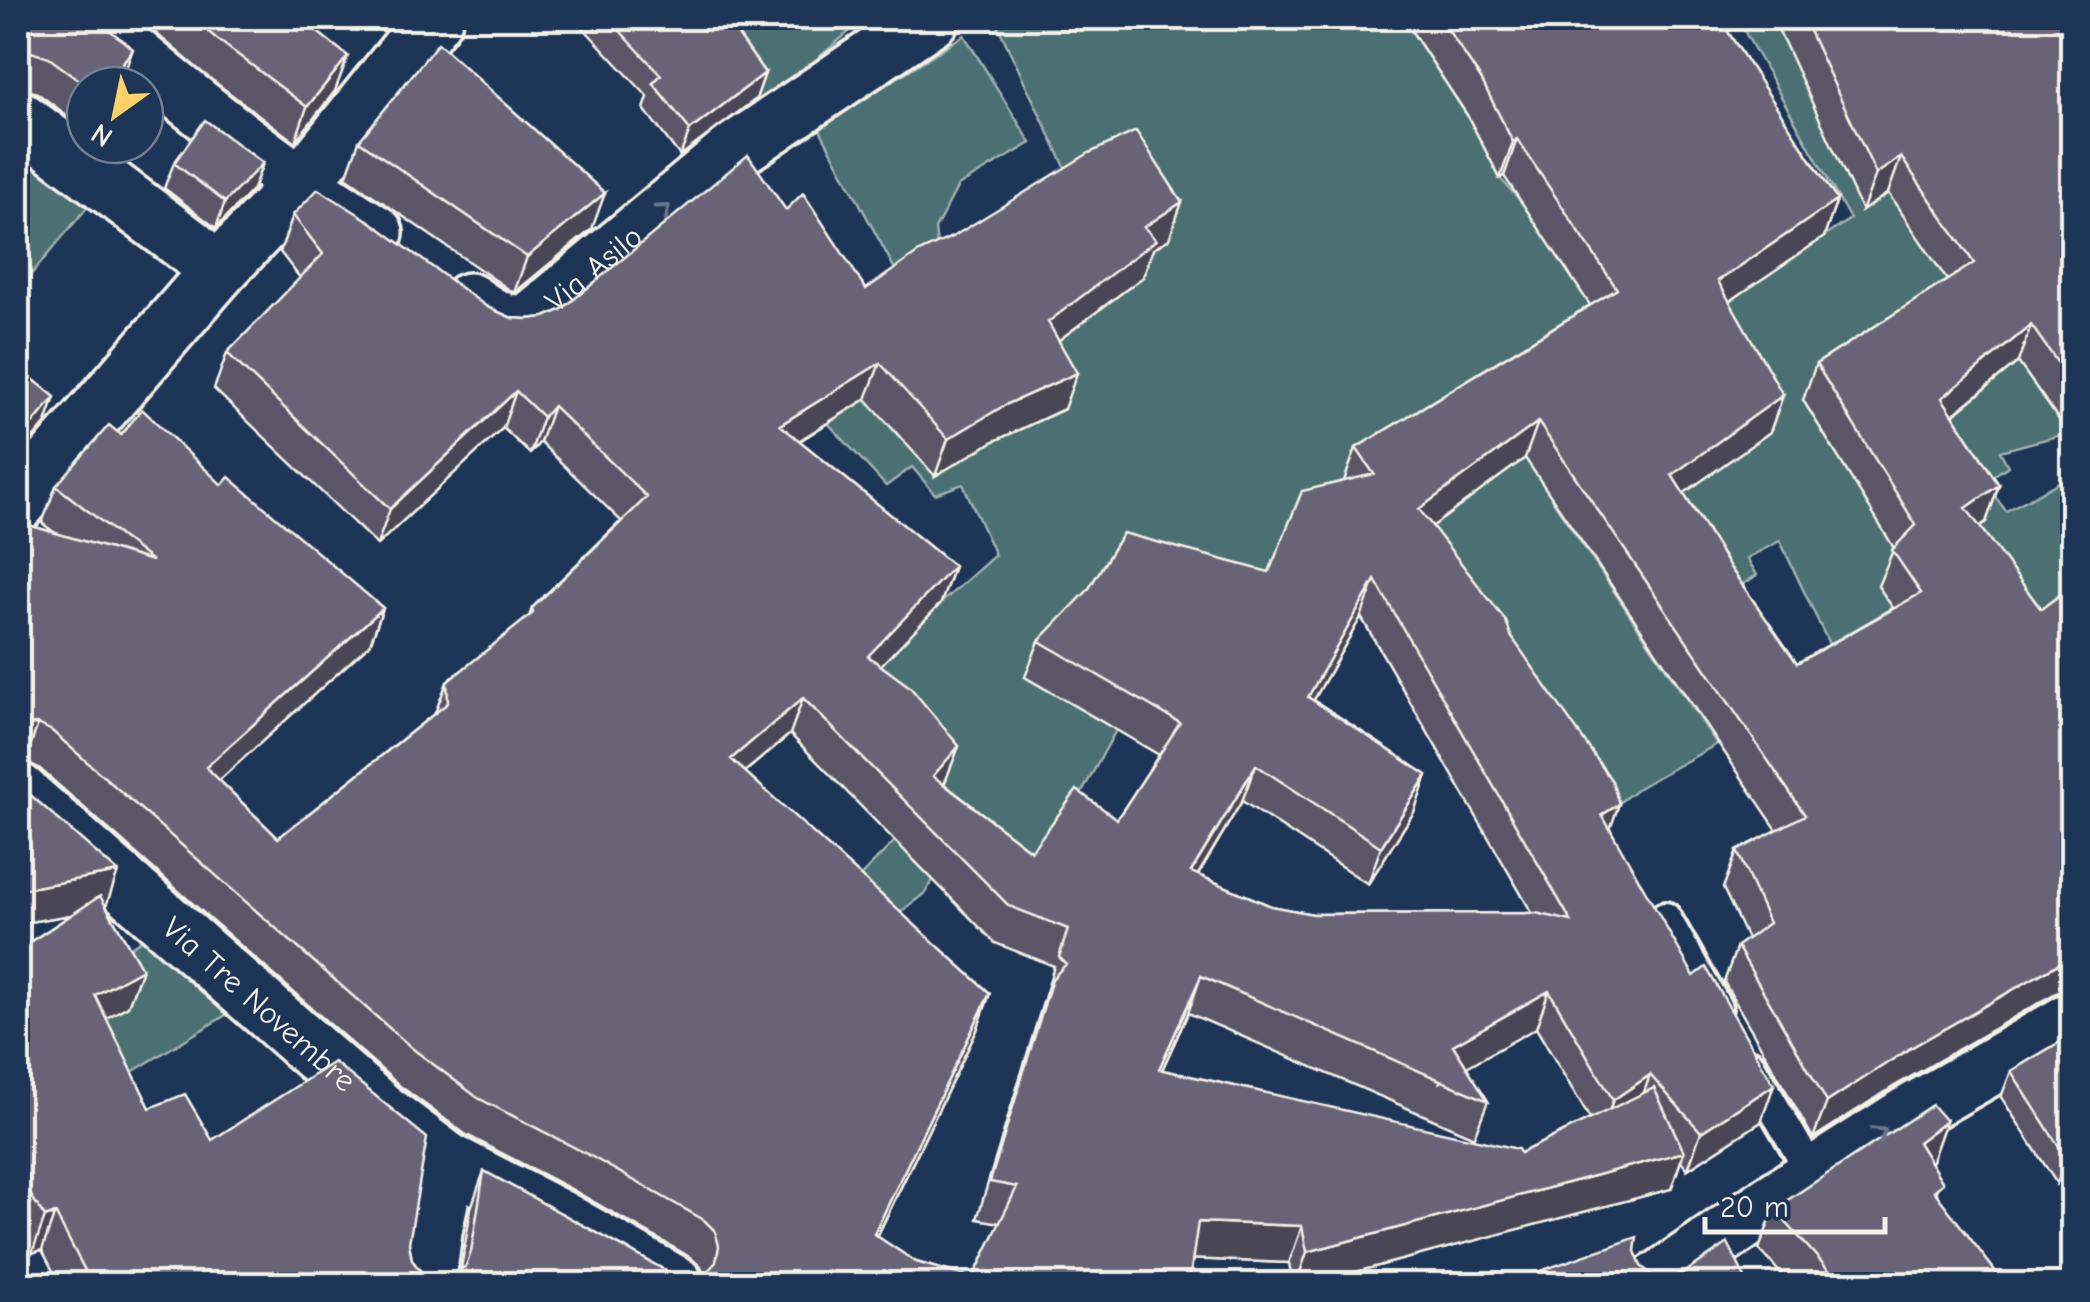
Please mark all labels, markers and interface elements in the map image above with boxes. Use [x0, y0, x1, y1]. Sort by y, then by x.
north arrow [65, 65, 165, 165]
text: N [86, 117, 118, 154]
one-way arrow [652, 204, 670, 222]
street label: Via Asilo [538, 217, 650, 319]
street label: Via Tre Novembre [155, 909, 364, 1099]
one-way arrow [1869, 1126, 1887, 1145]
scale bar [1705, 1172, 1885, 1234]
text: 20 m [1720, 1190, 1789, 1225]

